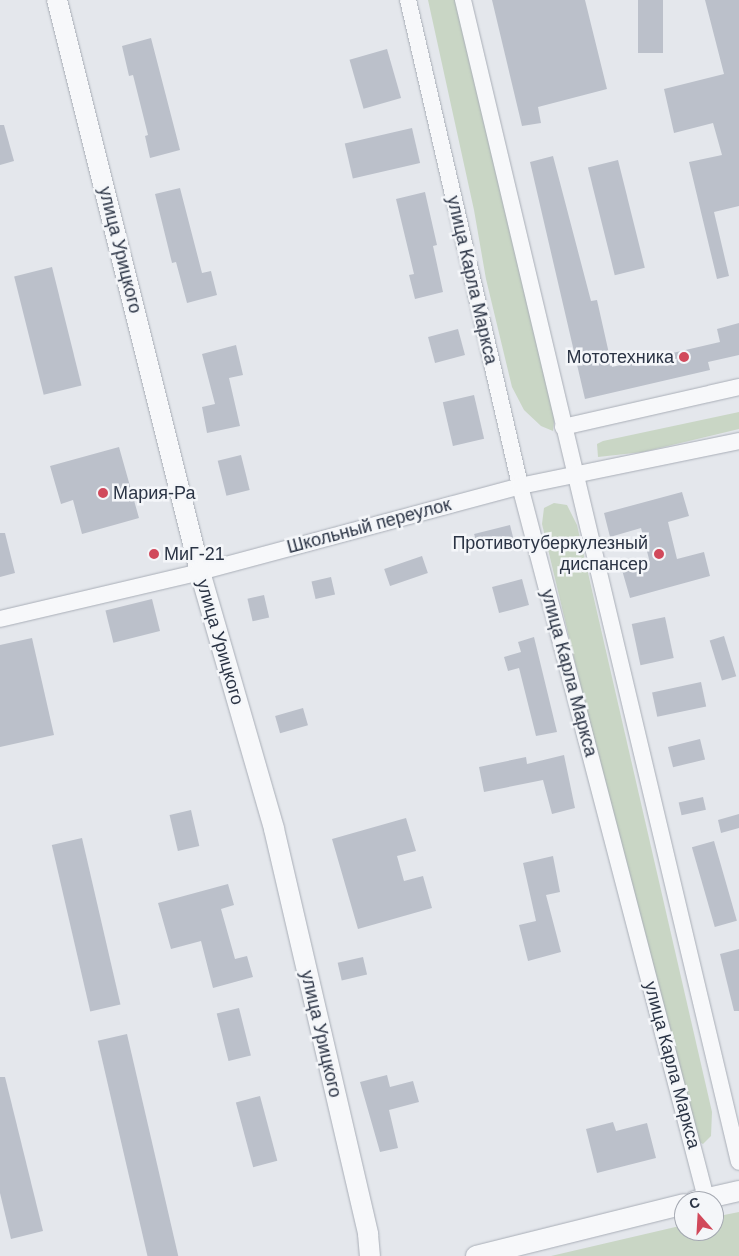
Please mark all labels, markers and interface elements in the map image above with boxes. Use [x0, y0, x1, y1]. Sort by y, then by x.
street label: улица Урицкого [94, 184, 146, 316]
street label: улица Карла Маркса [442, 194, 502, 366]
place label: Мототехника [567, 346, 674, 368]
marker: Мототехника [678, 351, 690, 363]
place label: Мария-Ра [113, 482, 195, 504]
marker: Мария-Ра [97, 487, 109, 499]
street label: Школьный переулок [285, 494, 453, 558]
place label: Противотуберкулезный диспансер [452, 533, 648, 576]
place label: МиГ-21 [164, 543, 225, 565]
marker: Противотуберкулезный диспансер [652, 547, 666, 561]
marker: МиГ-21 [148, 548, 160, 560]
street label: улица Урицкого [192, 577, 248, 707]
street label: улица Карла Маркса [536, 587, 602, 759]
street label: улица Урицкого [296, 968, 346, 1100]
street label: улица Карла Маркса [639, 979, 705, 1151]
north arrow [674, 1191, 724, 1241]
text: С [687, 1194, 702, 1212]

